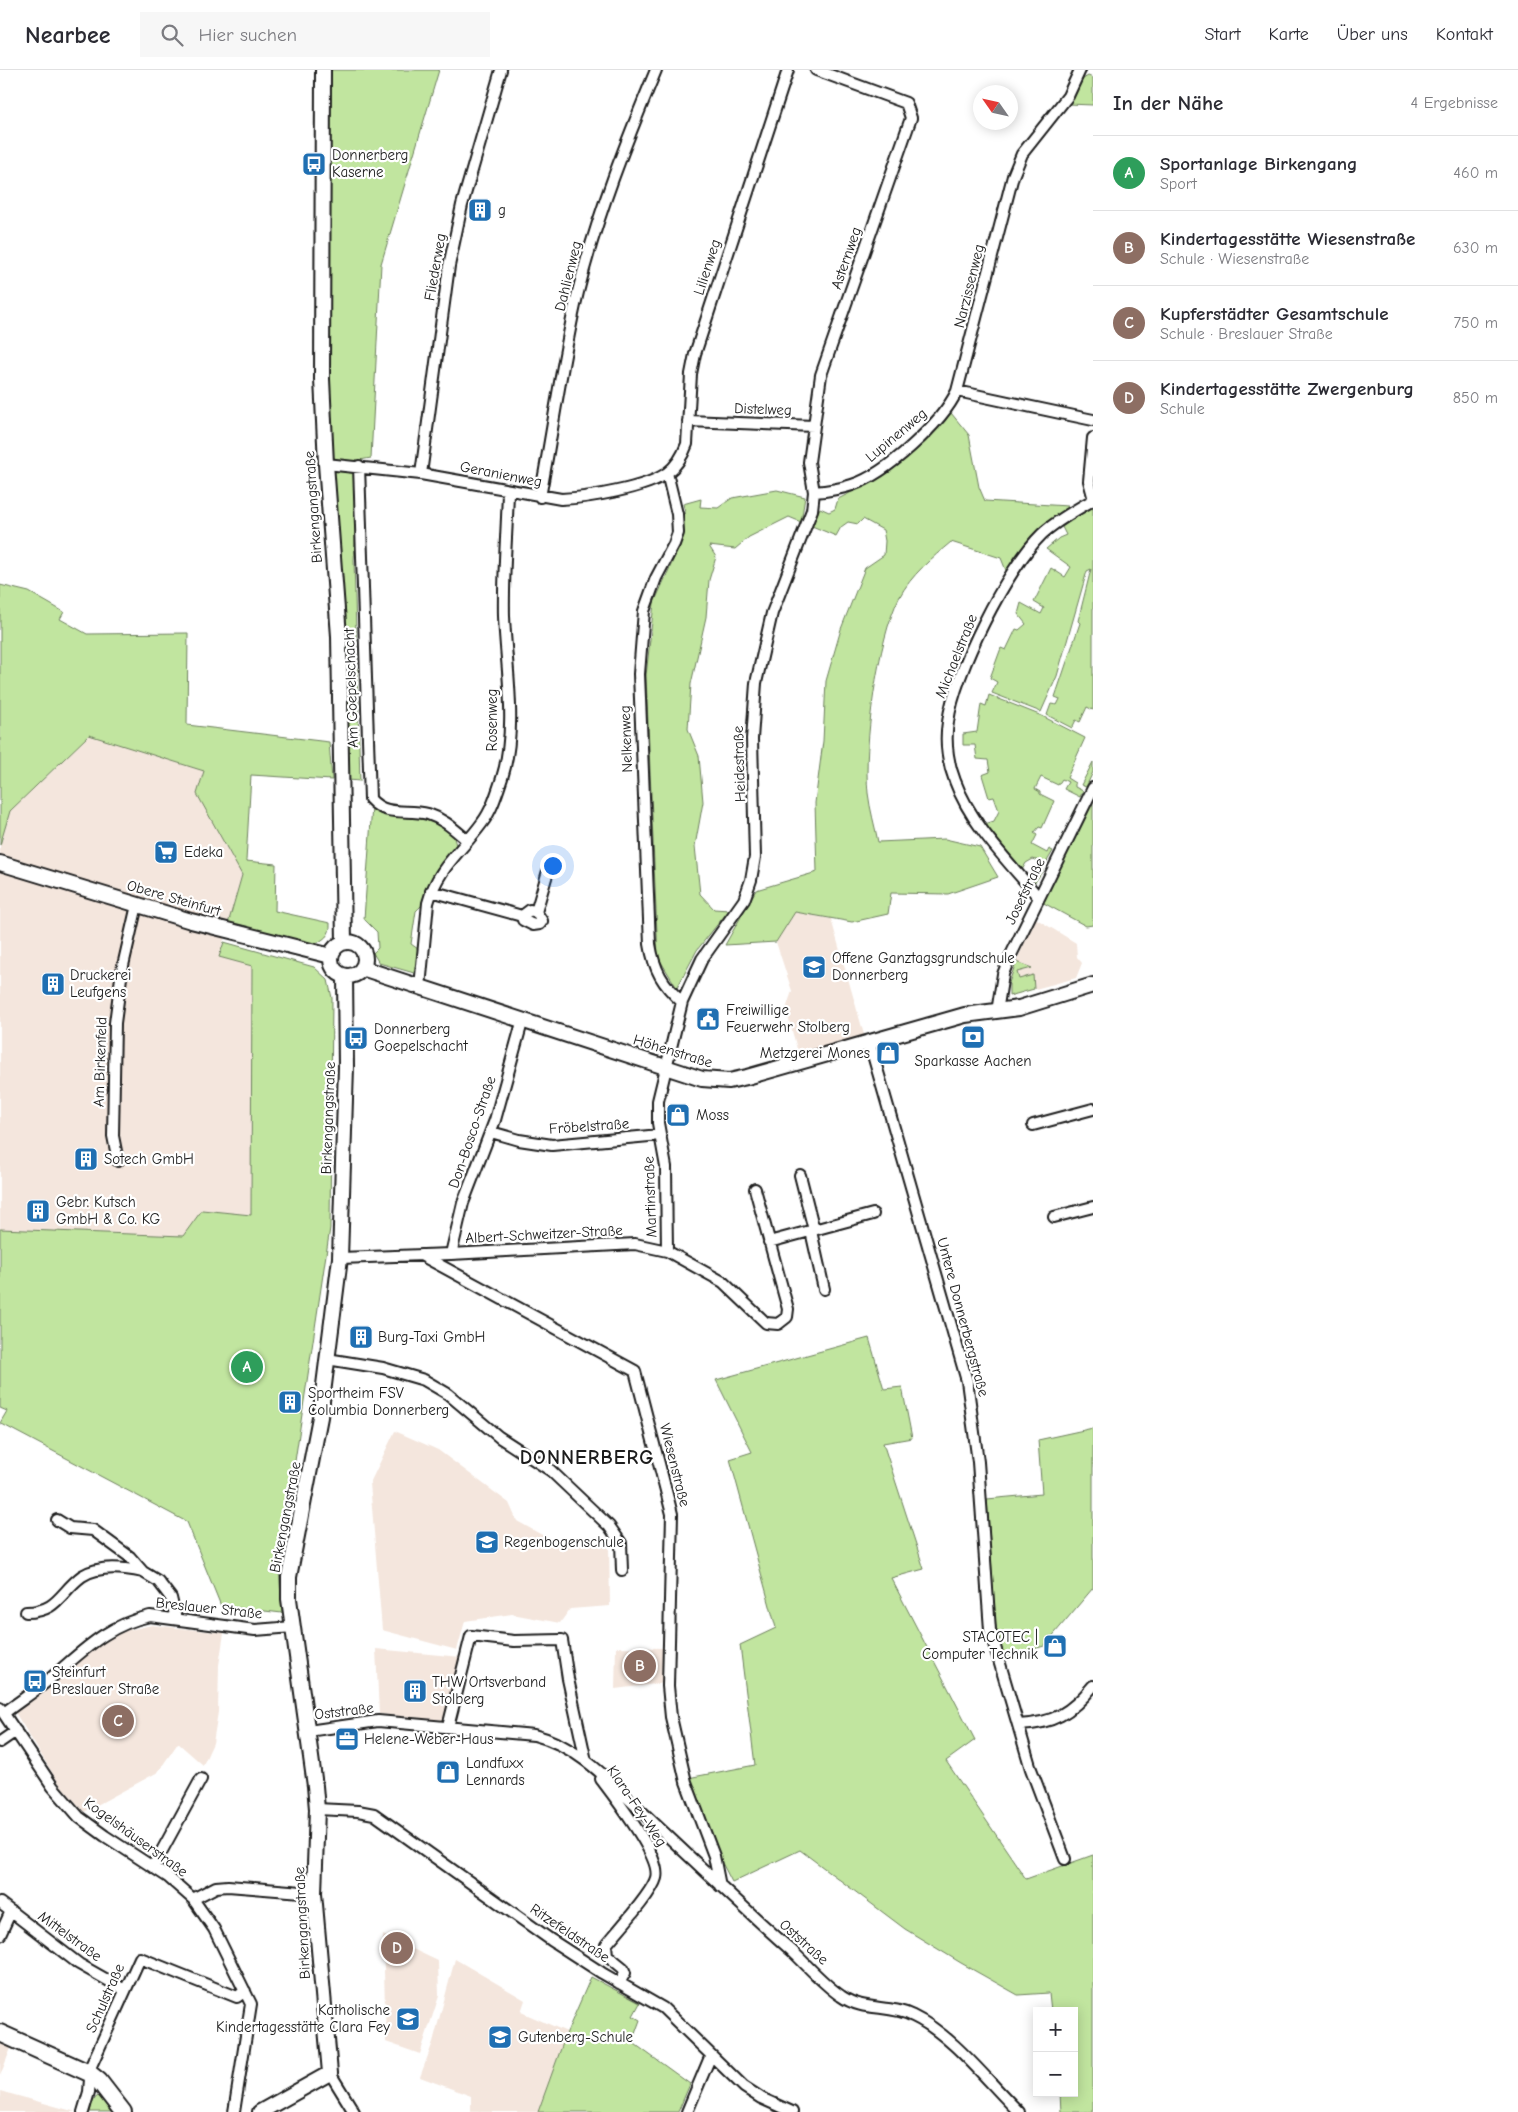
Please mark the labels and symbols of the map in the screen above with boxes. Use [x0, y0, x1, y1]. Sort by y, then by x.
north arrow [973, 85, 1018, 130]
place label: Donnerberg Kaserne [332, 146, 408, 181]
bus stop icon: Donnerberg Kaserne [301, 151, 327, 177]
building icon: g [467, 197, 493, 223]
place label: g [498, 201, 506, 219]
street label: Asternweg [827, 224, 865, 292]
street label: Fliederweg [420, 232, 450, 302]
street label: Lilienweg [690, 237, 724, 297]
street label: Dahlienweg [551, 239, 585, 313]
street label: Narzissenweg [950, 242, 988, 330]
street label: Distelweg [734, 399, 792, 419]
street label: Lupinenweg [862, 404, 930, 466]
street label: Birkengangstraße [300, 450, 326, 564]
street label: Geranienweg [458, 457, 544, 491]
street label: Michaelstraße [931, 611, 981, 701]
street label: Am Goepelschacht [340, 627, 362, 748]
street label: Rosenweg [483, 689, 501, 751]
street label: Nelkenweg [616, 705, 636, 773]
street label: Heidestraße [729, 725, 749, 803]
supermarket icon: Edeka [153, 839, 179, 865]
place label: Edeka [184, 843, 223, 861]
your location [540, 853, 566, 879]
street label: Josefstraße [1001, 854, 1049, 927]
street label: Obere Steinfurt [125, 876, 224, 920]
place label: Offene Ganztagsgrundschule Donnerberg [832, 949, 1015, 984]
school or university icon: Offene Ganztagsgrundschule Donnerberg [801, 954, 827, 980]
place label: Druckerei Leufgens [70, 966, 131, 1001]
building icon: Druckerei Leufgens [40, 971, 66, 997]
place label: Freiwillige Feuerwehr Stolberg [726, 1001, 850, 1036]
public building icon: Freiwillige Feuerwehr Stolberg [695, 1006, 721, 1032]
street label: Am Birkenfeld [89, 1017, 111, 1107]
place label: Donnerberg Goepelschacht [374, 1020, 468, 1055]
bank icon: Sparkasse Aachen [960, 1024, 986, 1050]
bus stop icon: Donnerberg Goepelschacht [343, 1025, 369, 1051]
street label: Höhenstraße [631, 1030, 715, 1072]
shop icon: Metzgerei Mones [875, 1040, 901, 1066]
place label: Metzgerei Mones [760, 1044, 870, 1062]
place label: Sparkasse Aachen [914, 1052, 1032, 1070]
street label: Birkengangstraße [317, 1061, 339, 1175]
street label: Don-Bosco-Straße [444, 1073, 500, 1191]
shop icon: Moss [665, 1102, 691, 1128]
place label: Moss [696, 1106, 729, 1124]
street label: Fröbelstraße [548, 1114, 630, 1138]
building icon: Sotech GmbH [73, 1146, 99, 1172]
place label: Sotech GmbH [104, 1150, 194, 1168]
street label: Martinstraße [640, 1155, 660, 1238]
place label: Gebr. Kutsch GmbH & Co. KG [56, 1193, 161, 1228]
building icon: Gebr. Kutsch GmbH & Co. KG [25, 1198, 51, 1224]
street label: Albert-Schweitzer-Straße [465, 1221, 624, 1247]
street label: Untere Donnerbergstraße [933, 1235, 993, 1399]
building icon: Burg-Taxi GmbH [348, 1324, 374, 1350]
place label: Burg-Taxi GmbH [378, 1328, 485, 1346]
pin: A [231, 1348, 263, 1386]
place label: Sportheim FSV Columbia Donnerberg [308, 1384, 449, 1419]
building icon: Sportheim FSV Columbia Donnerberg [277, 1389, 303, 1415]
street label: Wiesenstraße [656, 1421, 694, 1509]
district label: DONNERBERG [520, 1446, 654, 1469]
street label: Birkengangstraße [265, 1459, 305, 1574]
school or university icon: Regenbogenschule [474, 1529, 500, 1555]
place label: Regenbogenschule [504, 1533, 624, 1551]
street label: Breslauer Straße [155, 1593, 264, 1623]
place label: STACOTEC | Computer Technik [922, 1628, 1039, 1663]
shop icon: STACOTEC | Computer Technik [1042, 1633, 1068, 1659]
pin: B [624, 1647, 656, 1685]
place label: Steinfurt Breslauer Straße [52, 1663, 160, 1698]
bus stop icon: Steinfurt Breslauer Straße [22, 1668, 48, 1694]
place label: THW Ortsverband Stolberg [432, 1673, 546, 1708]
building icon: THW Ortsverband Stolberg [402, 1678, 428, 1704]
street label: Oststraße [313, 1698, 375, 1724]
pin: C [102, 1702, 134, 1740]
office icon: Helene-Weber-Haus [334, 1726, 360, 1752]
place label: Helene-Weber-Haus [364, 1730, 493, 1748]
place label: Landfuxx Lennards [466, 1754, 525, 1789]
shop icon: Landfuxx Lennards [435, 1759, 461, 1785]
street label: Klara-Fey-Weg [603, 1762, 671, 1850]
street label: Kogelshäuserstraße [81, 1793, 192, 1881]
street label: Birkengangstraße [290, 1866, 314, 1980]
street label: Ritzefeldstraße [527, 1900, 614, 1967]
street label: Mittelstraße [35, 1907, 106, 1965]
street label: Oststraße [776, 1915, 832, 1969]
pin: D [381, 1929, 413, 1967]
street label: Schulstraße [82, 1960, 128, 2035]
place label: Katholische Kindertagesstätte Clara Fey [216, 2001, 390, 2036]
school or university icon: Katholische Kindertagesstätte Clara Fey [395, 2006, 421, 2032]
school or university icon: Gutenberg-Schule [487, 2024, 513, 2050]
place label: Gutenberg-Schule [518, 2028, 634, 2046]

